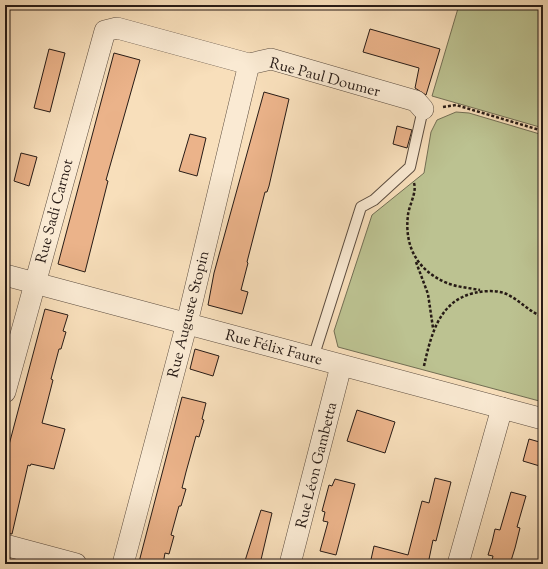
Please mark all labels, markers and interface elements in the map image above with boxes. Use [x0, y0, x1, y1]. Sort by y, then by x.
street label: Rue Paul Doumer [267, 54, 383, 103]
street label: Rue Sadi Carnot [31, 157, 79, 266]
street label: Rue Auguste Stopin [164, 249, 215, 380]
street label: Rue Félix Faure [223, 325, 325, 372]
street label: Rue Léon Gambetta [292, 400, 343, 531]

